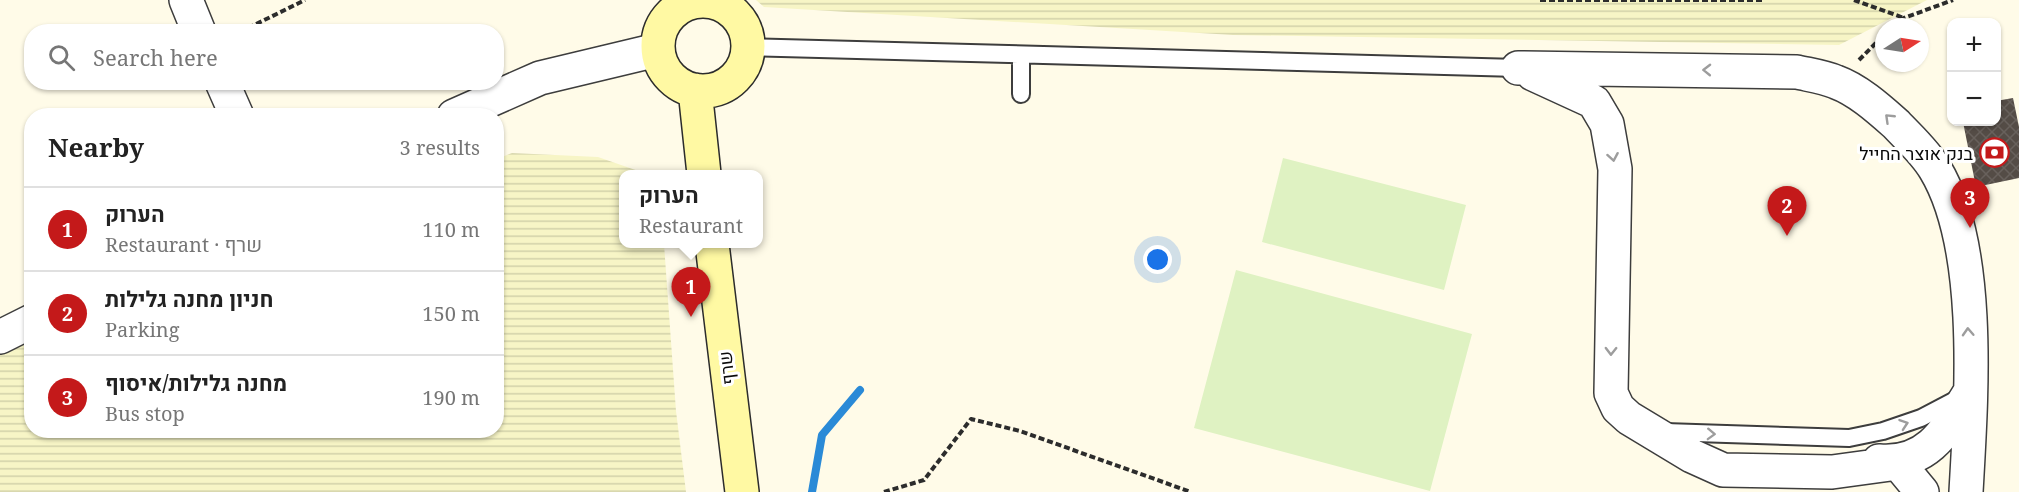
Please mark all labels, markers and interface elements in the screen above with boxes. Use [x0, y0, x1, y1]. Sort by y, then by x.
north arrow [1875, 18, 1929, 72]
map controls [1947, 18, 2001, 126]
button: + [1947, 18, 2001, 72]
search box [24, 24, 504, 90]
icon: search [45, 41, 78, 74]
text: Search here [93, 42, 218, 72]
one-way arrow [1702, 64, 1711, 77]
button: − [1947, 72, 2001, 126]
one-way arrow [1885, 114, 1896, 125]
text: Nearby [48, 129, 144, 165]
text: 3 results [400, 134, 480, 161]
bank icon: בנק אוצר החייל [1978, 137, 2010, 169]
place label: בנק אוצר החייל [1859, 141, 1974, 165]
one-way arrow [1606, 151, 1619, 161]
popup [619, 170, 763, 248]
pin: 3 [1950, 178, 1990, 228]
text: הערוק [639, 179, 699, 209]
pin: 2 [1768, 186, 1806, 236]
text: הערוק [105, 198, 165, 228]
text: Restaurant [639, 212, 743, 239]
text: 1 [62, 216, 73, 243]
text: 110 m [422, 216, 480, 243]
text: Restaurant · שרף [105, 231, 262, 258]
your location [1143, 245, 1172, 274]
pin: 1 [672, 268, 710, 317]
text: חניון מחנה גלילות [105, 283, 273, 313]
text: 2 [62, 300, 73, 327]
text: 150 m [422, 300, 480, 327]
text: Parking [105, 316, 180, 343]
one-way arrow [1962, 328, 1975, 337]
one-way arrow [1605, 347, 1618, 356]
street label: שרף [712, 350, 740, 386]
text: מחנה גלילות/איסוף [105, 367, 287, 397]
text: 3 [62, 384, 73, 411]
text: 190 m [422, 384, 480, 411]
text: Bus stop [105, 400, 185, 427]
one-way arrow [1898, 419, 1908, 431]
one-way arrow [1706, 427, 1715, 440]

